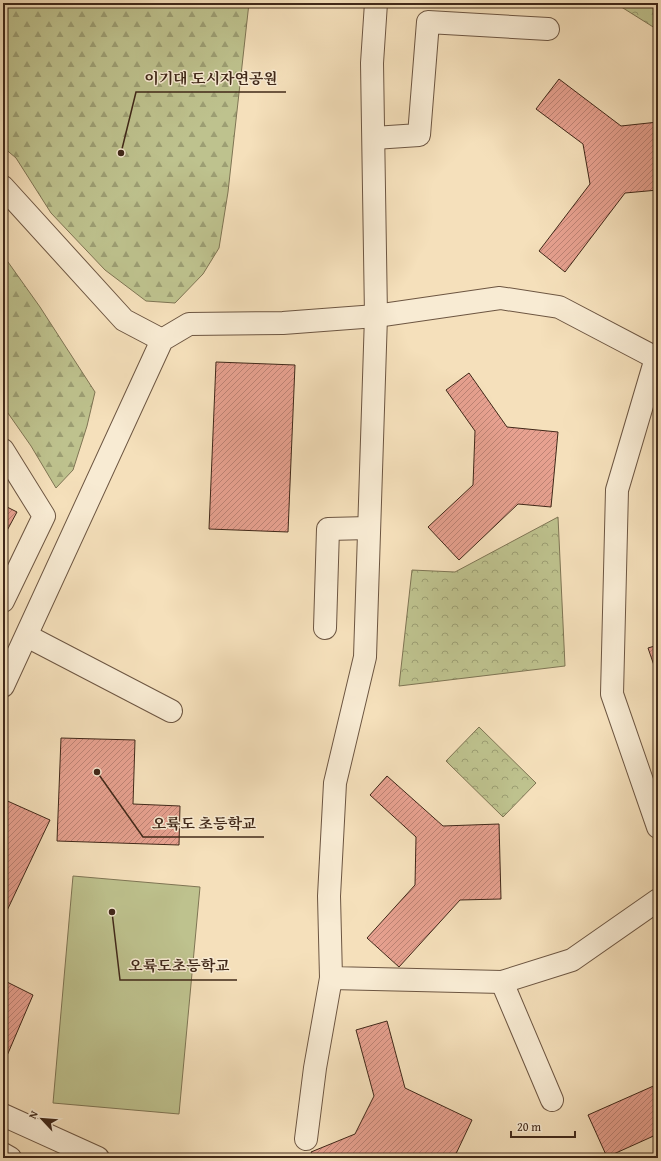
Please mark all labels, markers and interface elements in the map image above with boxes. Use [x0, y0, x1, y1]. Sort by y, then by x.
callout: 이기대 도시자연공원 [136, 65, 286, 92]
text: 이기대 도시자연공원 [144, 68, 278, 89]
callout: 오륙도 초등학교 [143, 810, 264, 837]
text: 오륙도 초등학교 [152, 813, 257, 834]
callout: 오륙도초등학교 [120, 953, 237, 980]
text: 오륙도초등학교 [128, 955, 230, 976]
north arrow [22, 1099, 62, 1139]
text: N [24, 1107, 42, 1121]
scale bar [511, 1113, 575, 1139]
text: 20 m [517, 1118, 541, 1135]

